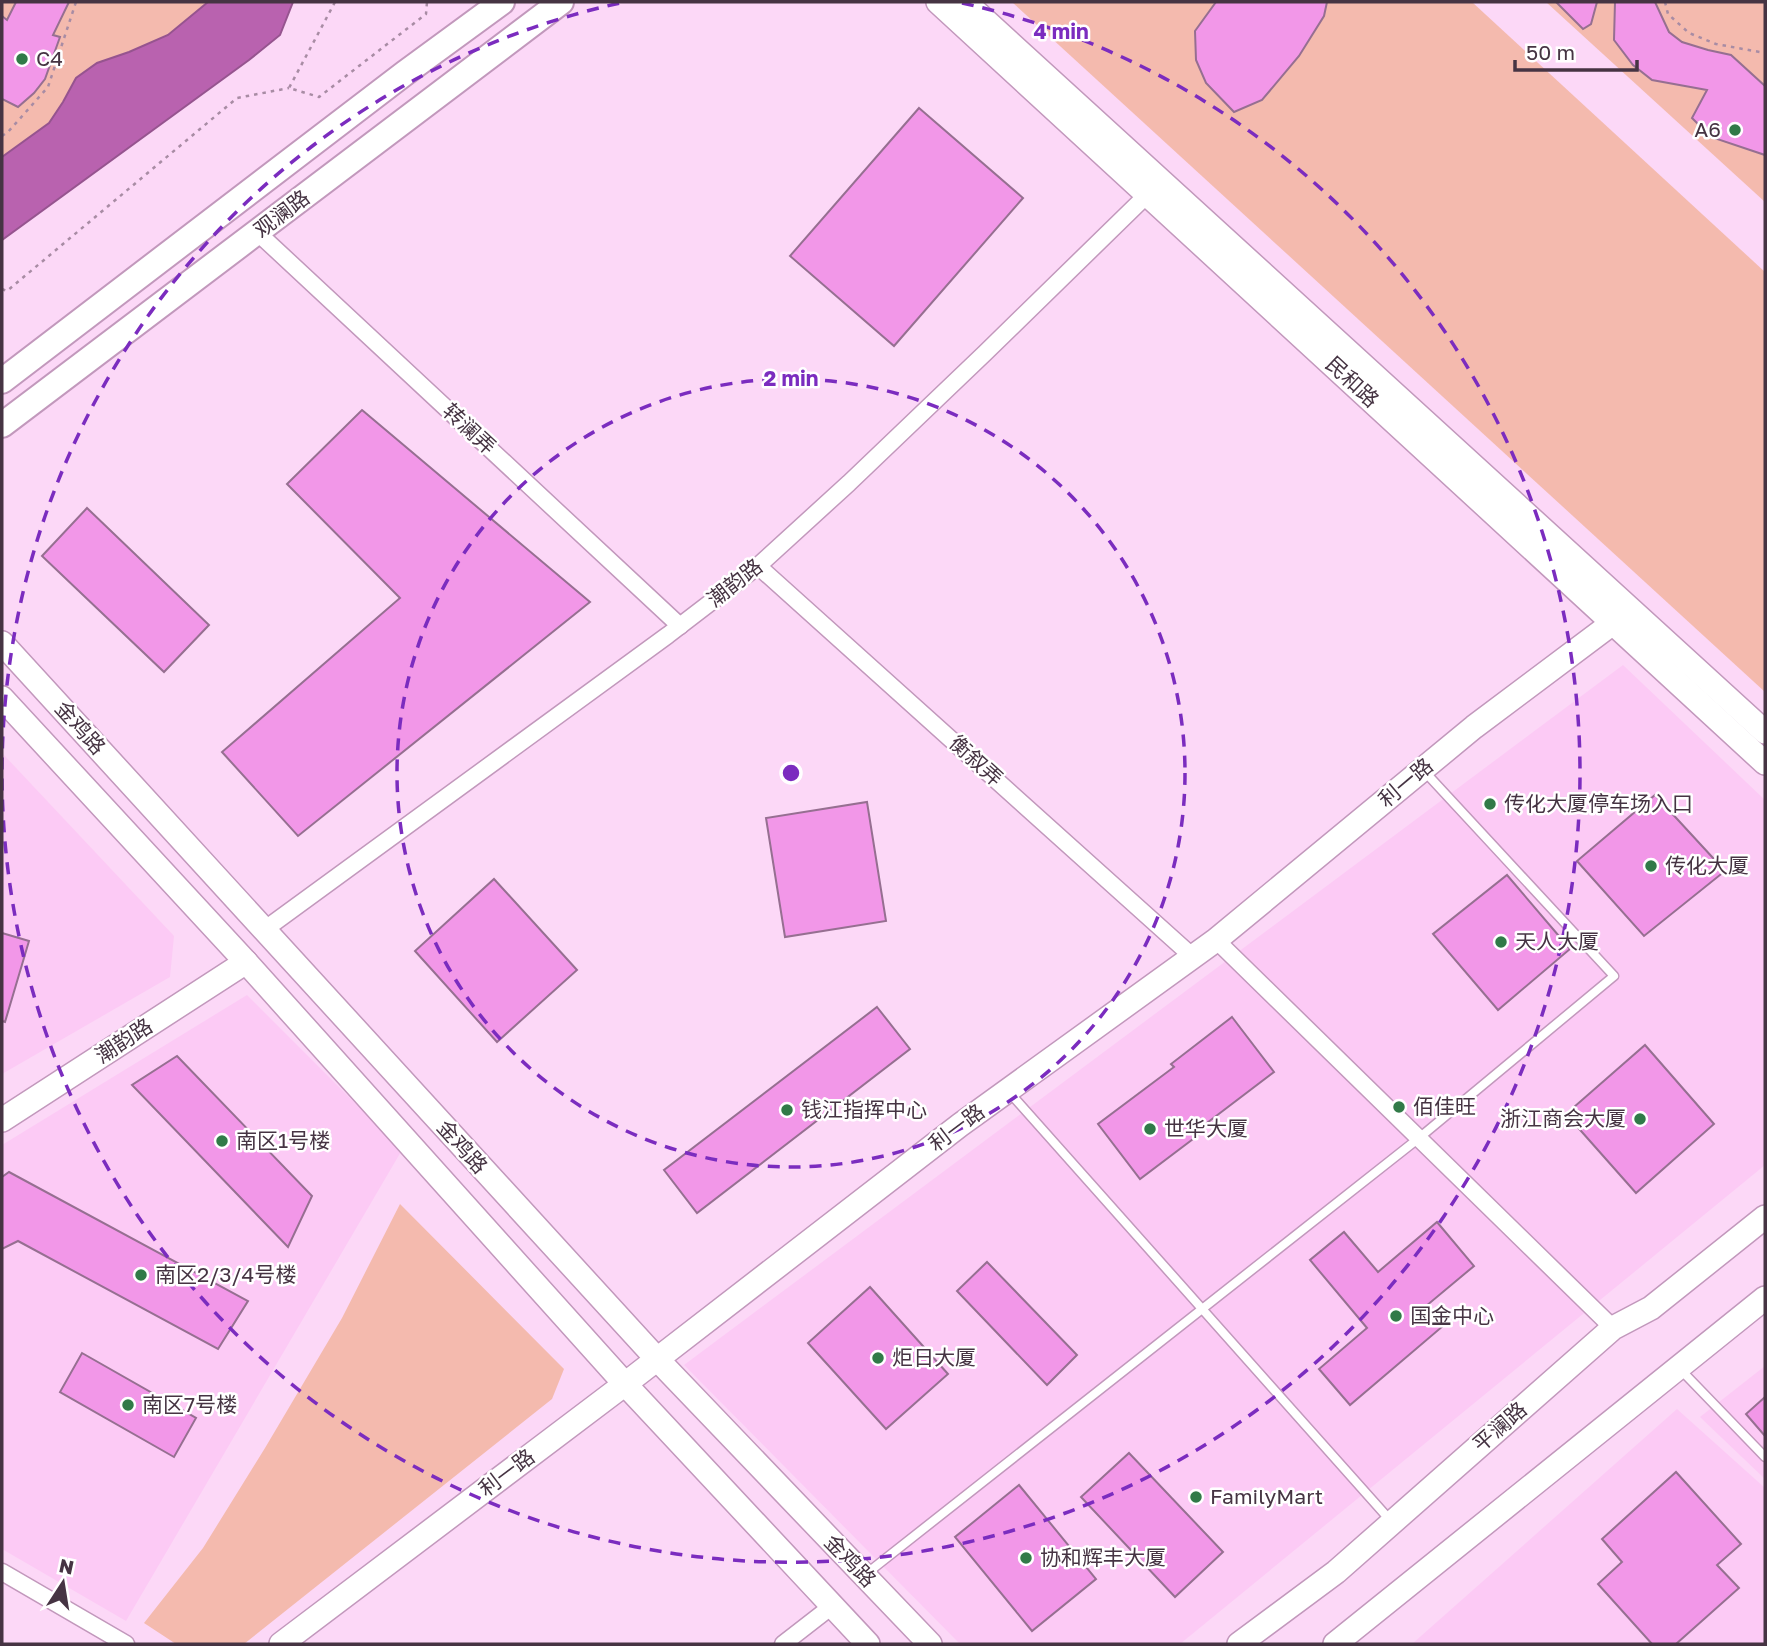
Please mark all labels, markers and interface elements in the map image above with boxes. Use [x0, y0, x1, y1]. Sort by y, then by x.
text: 4 min [1033, 18, 1089, 44]
scale bar [1515, 28, 1638, 72]
text: 50 m [1526, 39, 1575, 65]
place label: C4 [36, 45, 63, 71]
marker: C4 [14, 51, 30, 67]
place label: A6 [1694, 116, 1721, 142]
marker: A6 [1727, 122, 1743, 138]
street label: 观澜路 [248, 184, 314, 243]
street label: 民和路 [1321, 350, 1385, 412]
text: 2 min [764, 365, 818, 391]
street label: 转澜弄 [438, 397, 502, 459]
street label: 潮韵路 [702, 553, 767, 612]
street label: 金鸡路 [50, 695, 111, 759]
street label: 衡叙弄 [945, 730, 1009, 791]
street label: 利一路 [1373, 752, 1438, 812]
centre of rings [779, 761, 803, 785]
place label: 传化大厦停车场入口 [1504, 790, 1693, 816]
marker: 传化大厦停车场入口 [1482, 796, 1498, 812]
place label: 传化大厦 [1665, 852, 1749, 878]
marker: 传化大厦 [1643, 858, 1659, 874]
place label: 天人大厦 [1515, 928, 1599, 954]
marker: 天人大厦 [1493, 934, 1509, 950]
street label: 潮韵路 [90, 1012, 157, 1068]
place label: 佰佳旺 [1413, 1093, 1476, 1119]
place label: 钱江指挥中心 [801, 1096, 927, 1122]
street label: 利一路 [923, 1098, 989, 1157]
marker: 佰佳旺 [1391, 1099, 1407, 1115]
marker: 钱江指挥中心 [779, 1102, 795, 1118]
place label: 浙江商会大厦 [1500, 1105, 1626, 1131]
marker: 浙江商会大厦 [1632, 1111, 1648, 1127]
street label: 金鸡路 [432, 1114, 493, 1178]
place label: 世华大厦 [1164, 1115, 1248, 1141]
marker: 世华大厦 [1142, 1121, 1158, 1137]
place label: 南区1号楼 [236, 1127, 330, 1153]
marker: 南区1号楼 [214, 1133, 230, 1149]
place label: 南区2/3/4号楼 [155, 1261, 296, 1287]
marker: 南区2/3/4号楼 [133, 1267, 149, 1283]
place label: 国金中心 [1410, 1302, 1494, 1328]
marker: 国金中心 [1388, 1308, 1404, 1324]
place label: 炬日大厦 [892, 1344, 976, 1370]
marker: 炬日大厦 [870, 1350, 886, 1366]
place label: 南区7号楼 [142, 1391, 237, 1417]
street label: 平澜路 [1467, 1396, 1532, 1457]
marker: 南区7号楼 [120, 1397, 136, 1413]
street label: 利一路 [473, 1443, 539, 1502]
place label: FamilyMart [1210, 1483, 1323, 1509]
marker: FamilyMart [1188, 1489, 1204, 1505]
street label: 金鸡路 [819, 1529, 882, 1592]
place label: 协和辉丰大厦 [1040, 1544, 1166, 1570]
north arrow [28, 1548, 98, 1618]
marker: 协和辉丰大厦 [1018, 1550, 1034, 1566]
text: N [57, 1553, 76, 1579]

